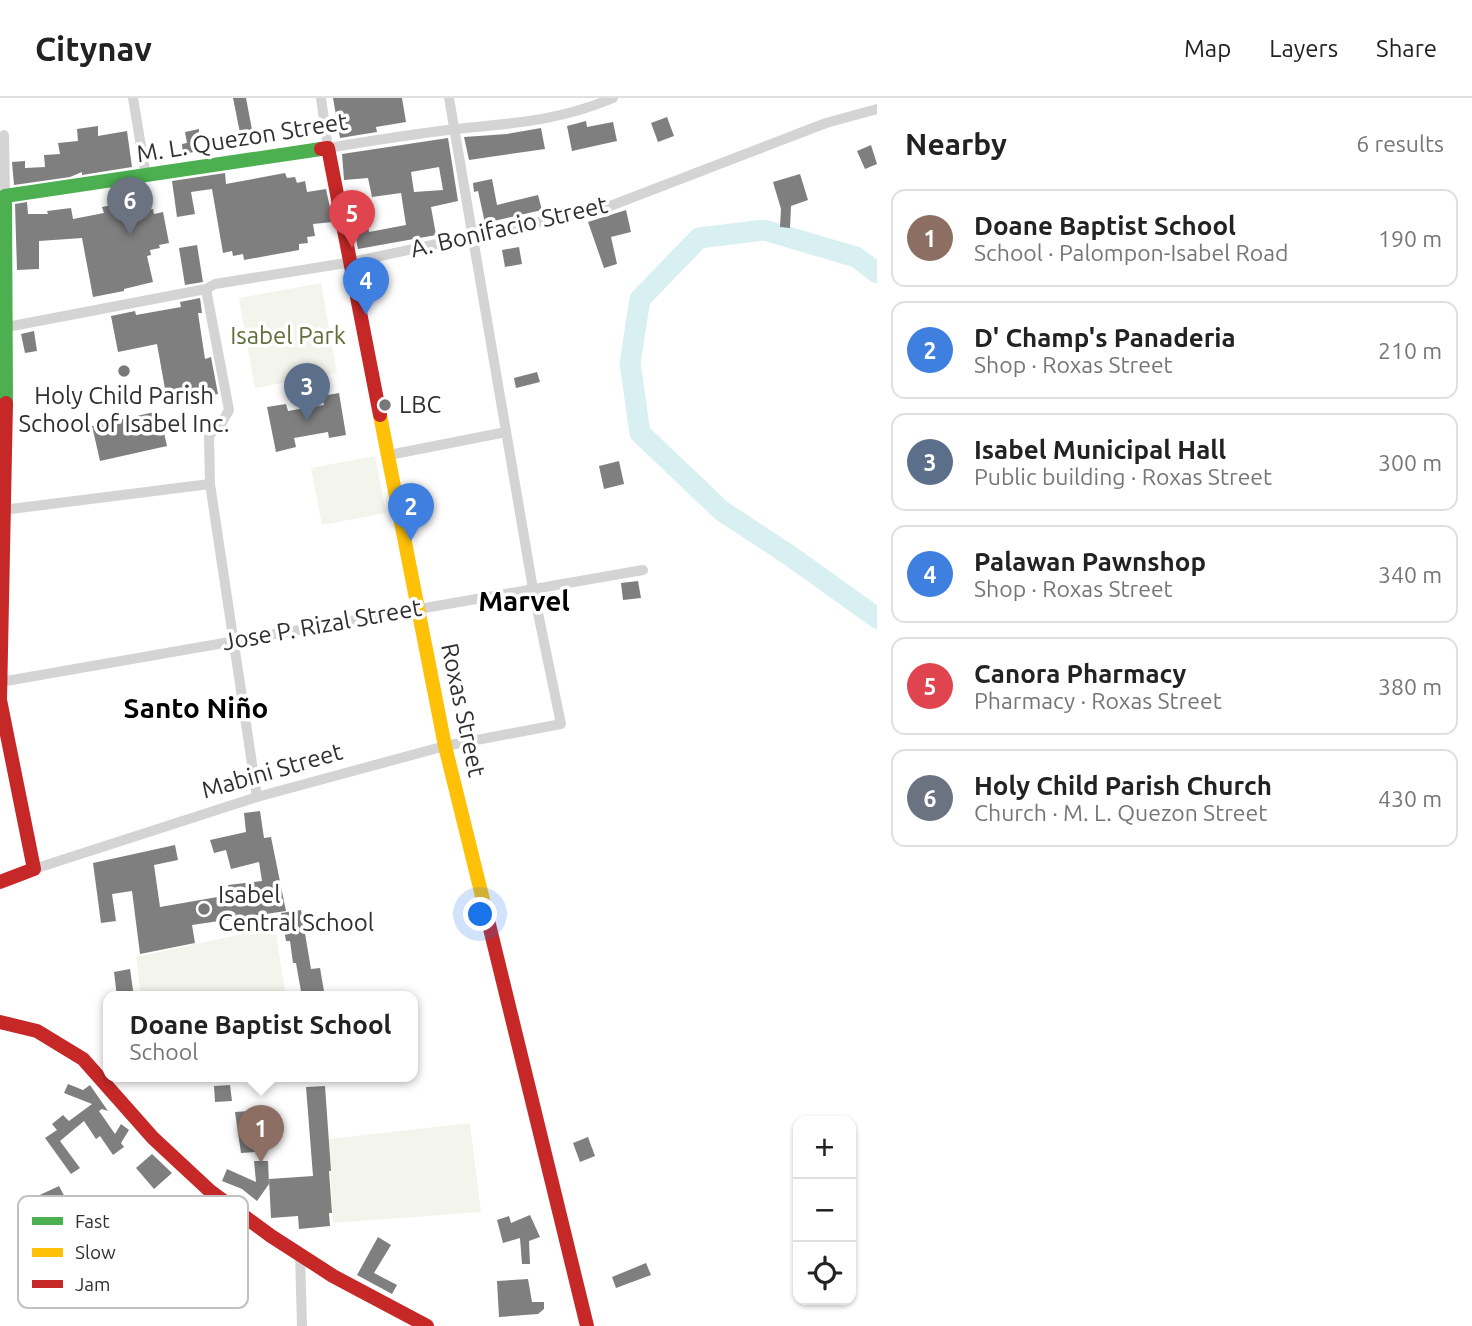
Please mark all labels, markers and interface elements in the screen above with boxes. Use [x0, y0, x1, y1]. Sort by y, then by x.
text: Citynav [35, 30, 152, 67]
text: Map [1184, 35, 1231, 62]
text: Layers [1269, 35, 1338, 62]
text: Share [1376, 35, 1437, 62]
street label: M. L. Quezon Street [135, 107, 350, 168]
text: Nearby [905, 127, 1007, 161]
text: 6 results [1356, 131, 1444, 156]
pin: 6 [107, 177, 153, 235]
pin: 5 [329, 190, 375, 248]
street label: A. Bonifacio Street [408, 191, 611, 262]
text: Doane Baptist School [974, 211, 1236, 240]
text: 1 [924, 226, 936, 251]
text: 190 m [1378, 226, 1442, 251]
text: School · Palompon-Isabel Road [974, 240, 1289, 265]
pin: 4 [343, 257, 389, 315]
park label: Isabel Park [230, 322, 346, 349]
text: D' Champ's Panaderia [974, 323, 1236, 352]
text: 2 [924, 338, 936, 363]
text: 210 m [1378, 338, 1442, 363]
text: Shop · Roxas Street [974, 352, 1173, 377]
marker: Holy Child Parish School of Isabel Inc. [116, 363, 132, 379]
pin: 3 [284, 363, 330, 421]
place label: Holy Child Parish School of Isabel Inc. [18, 382, 230, 437]
place label: LBC [399, 391, 441, 418]
marker: LBC [377, 397, 393, 413]
text: Isabel Municipal Hall [974, 435, 1226, 464]
text: 3 [924, 450, 936, 475]
text: 300 m [1378, 450, 1442, 475]
text: Public building · Roxas Street [974, 464, 1272, 489]
pin: 2 [388, 483, 434, 541]
text: Palawan Pawnshop [974, 547, 1206, 576]
text: 4 [924, 562, 936, 587]
text: 340 m [1378, 562, 1442, 587]
text: Shop · Roxas Street [974, 576, 1173, 601]
district label: Marvel [478, 585, 570, 616]
street label: Jose P. Rizal Street [220, 594, 424, 655]
street label: Roxas Street [436, 641, 491, 780]
text: Canora Pharmacy [974, 659, 1186, 688]
text: 5 [924, 674, 936, 699]
text: 380 m [1378, 674, 1442, 699]
text: Pharmacy · Roxas Street [974, 688, 1222, 713]
district label: Santo Niño [124, 692, 268, 723]
street label: Mabini Street [198, 737, 346, 803]
text: Holy Child Parish Church [974, 771, 1272, 800]
text: 6 [924, 786, 936, 811]
text: 430 m [1378, 786, 1442, 811]
text: Church · M. L. Quezon Street [974, 800, 1267, 825]
place label: Isabel Central School [218, 881, 374, 936]
your location [463, 897, 497, 931]
marker: Isabel Central School [196, 901, 212, 917]
popup [103, 991, 418, 1082]
text: Doane Baptist School [129, 1010, 392, 1039]
text: School [129, 1039, 198, 1064]
pin: 1 [238, 1105, 284, 1163]
map controls [793, 1116, 856, 1305]
button: + [793, 1116, 856, 1179]
button: − [793, 1179, 856, 1242]
legend [18, 1196, 248, 1308]
text: Fast [75, 1210, 110, 1232]
text: Slow [75, 1241, 116, 1263]
button: locate [793, 1242, 856, 1305]
text: Jam [75, 1273, 111, 1295]

